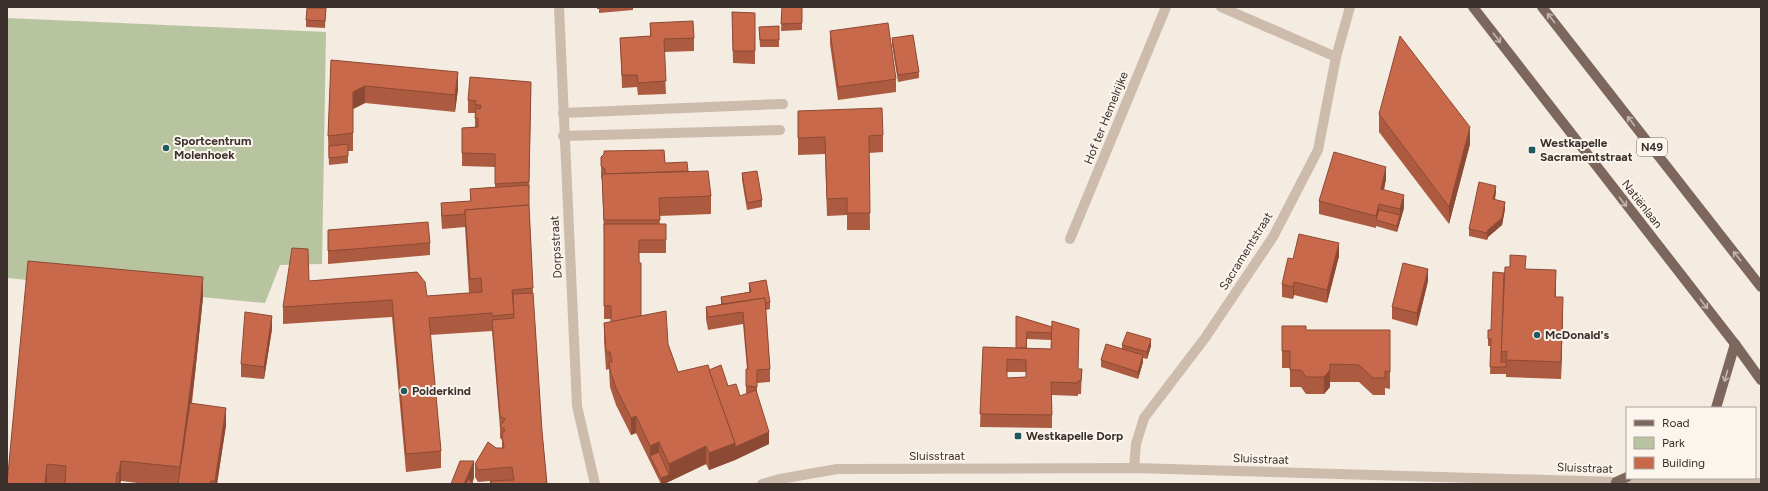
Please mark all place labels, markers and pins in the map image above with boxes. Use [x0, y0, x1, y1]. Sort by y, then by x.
place label: Sportcentrum Molenhoek [174, 134, 251, 162]
place label: Westkapelle Sacramentstraat [1540, 136, 1633, 164]
marker: Sportcentrum Molenhoek [161, 143, 171, 153]
marker: Westkapelle Sacramentstraat [1527, 145, 1537, 155]
place label: McDonald's [1545, 328, 1609, 342]
marker: McDonald's [1532, 330, 1542, 340]
place label: Polderkind [412, 384, 471, 398]
marker: Polderkind [399, 386, 409, 396]
place label: Westkapelle Dorp [1026, 429, 1123, 443]
marker: Westkapelle Dorp [1013, 431, 1023, 441]

